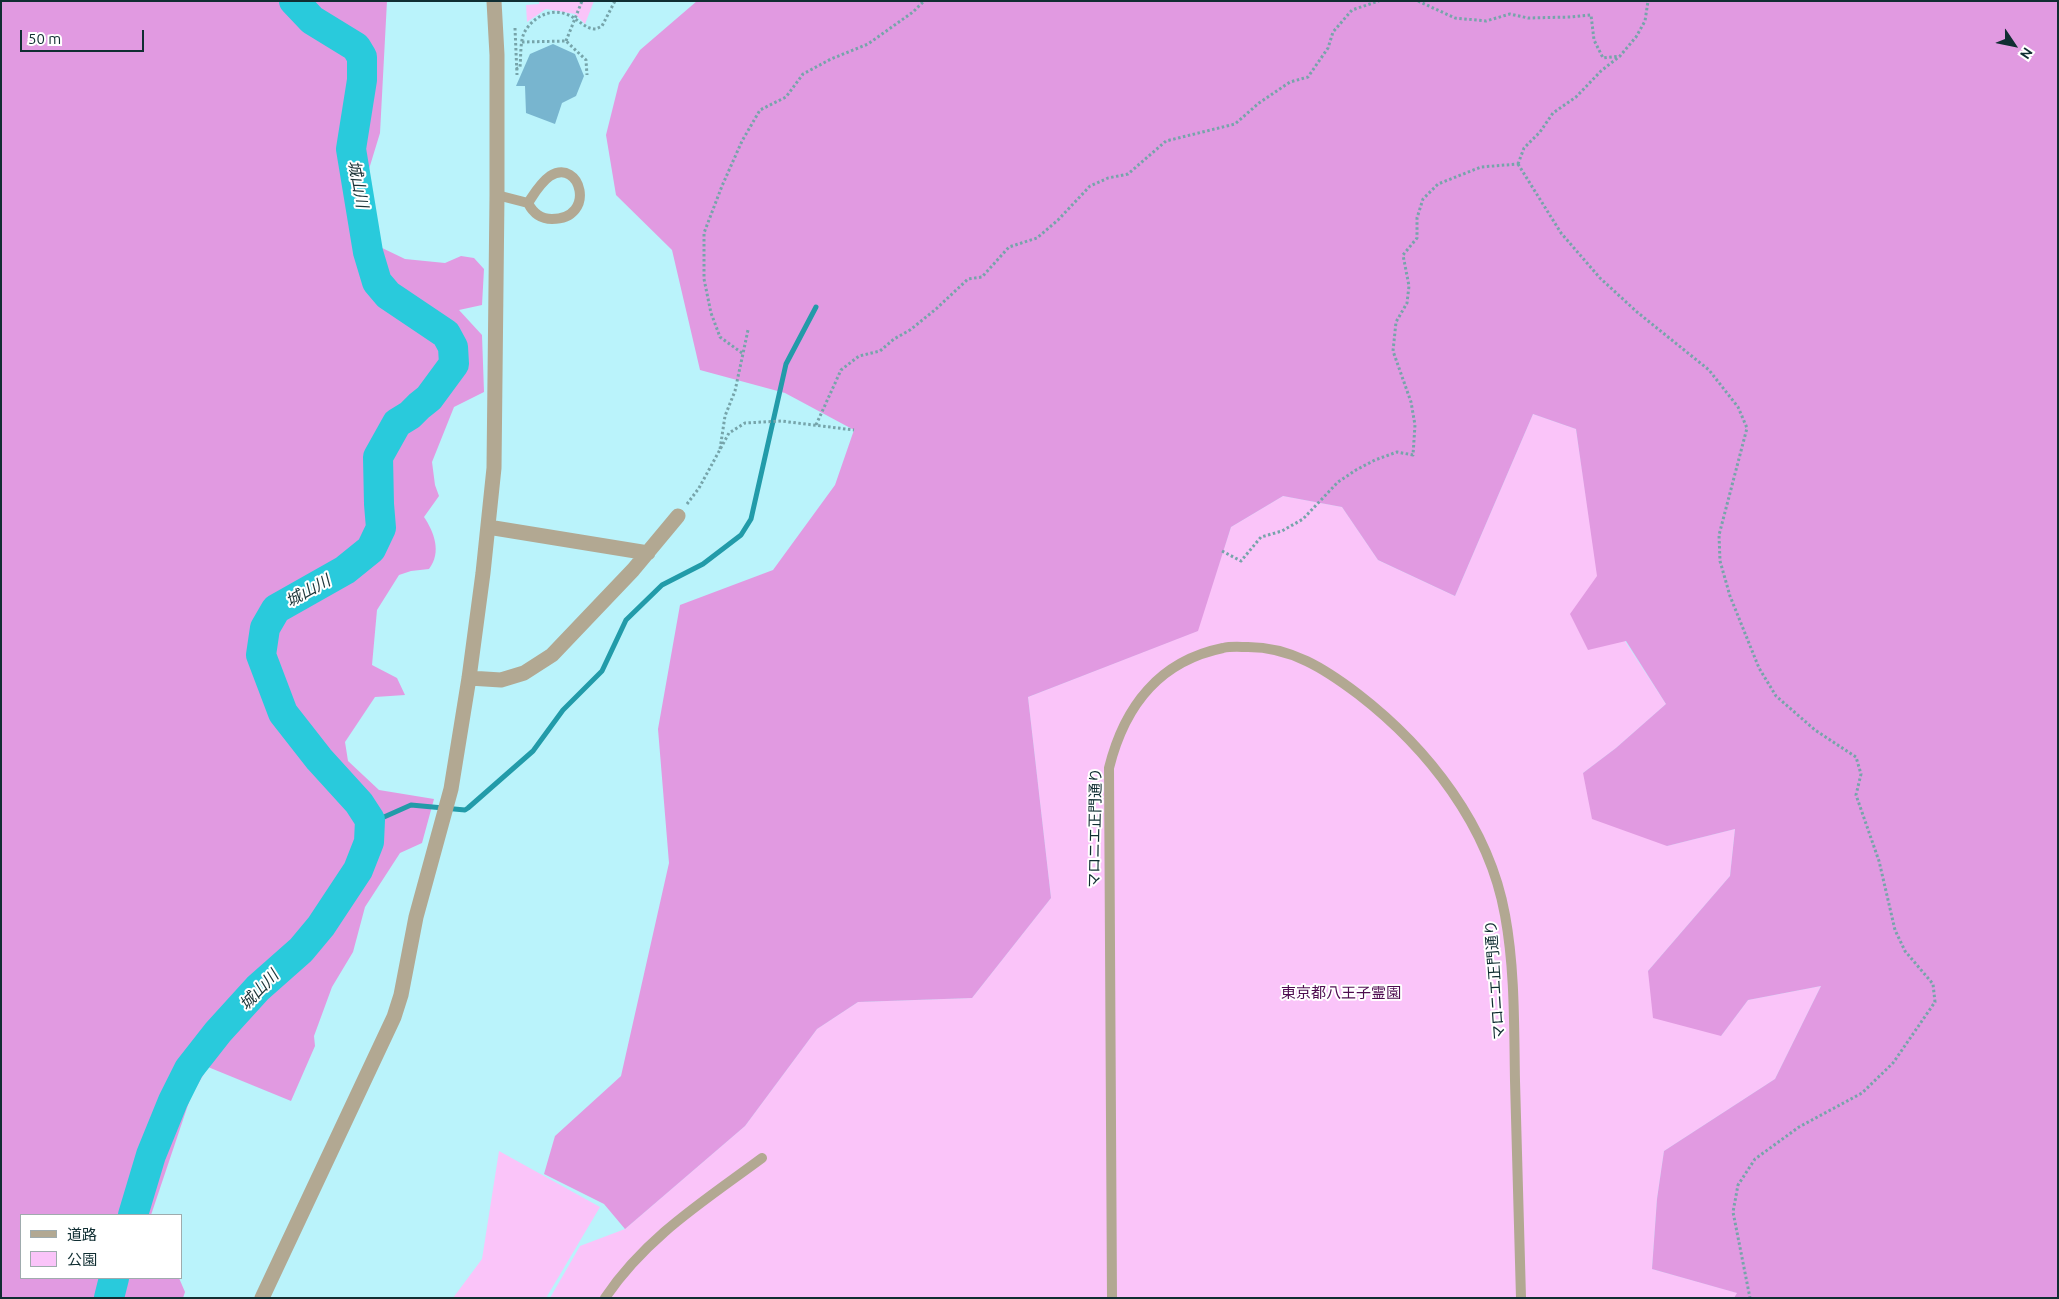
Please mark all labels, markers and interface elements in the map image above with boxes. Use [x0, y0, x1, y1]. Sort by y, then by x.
scale bar [22, 20, 146, 52]
north arrow [1989, 20, 2039, 70]
text: 50 m [28, 30, 61, 47]
text: N [2017, 45, 2036, 62]
water label: 城山川 [344, 159, 372, 209]
water label: 城山川 [282, 571, 334, 611]
street label: マロニエ正門通り [1085, 768, 1105, 888]
street label: マロニエ正門通り [1482, 920, 1508, 1040]
water label: 城山川 [235, 966, 283, 1014]
park label: 東京都八王子霊園 [1281, 984, 1401, 1002]
legend [20, 1214, 182, 1279]
text: 道路 [67, 1226, 97, 1243]
text: 公園 [67, 1251, 97, 1268]

